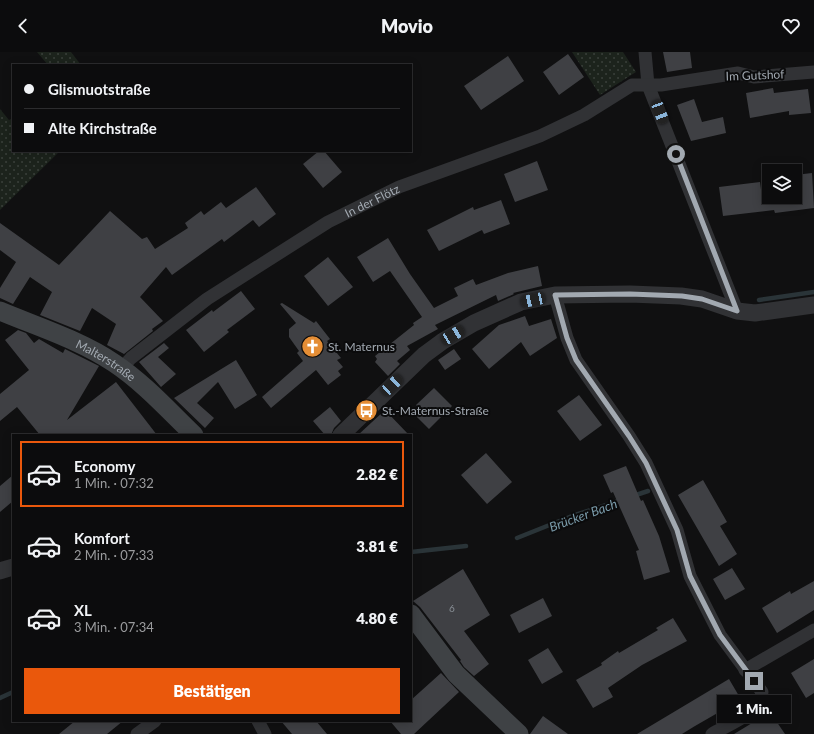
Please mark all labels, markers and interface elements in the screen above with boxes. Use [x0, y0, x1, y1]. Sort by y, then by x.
icon: back [12, 15, 34, 37]
text: Movio [381, 15, 433, 37]
icon: heart [780, 15, 802, 37]
street label: Im Gutshof [725, 66, 785, 84]
text: Glismuotstraße [48, 80, 150, 98]
car [650, 99, 670, 125]
text: Alte Kirchstraße [48, 119, 157, 137]
route start [667, 145, 685, 163]
map controls [762, 164, 802, 204]
button: layers [762, 164, 802, 204]
street label: In der Flötz [342, 180, 402, 220]
car [520, 292, 546, 308]
car [440, 324, 466, 346]
church icon: St. Maternus [300, 333, 326, 359]
street label: Malterstraße [74, 336, 139, 384]
place label: St. Maternus [328, 339, 395, 354]
car [379, 372, 405, 398]
bus stop icon: St.-Maternus-Straße [353, 397, 379, 423]
place label: St.-Maternus-Straße [382, 403, 489, 418]
icon: car [26, 456, 62, 492]
text: Economy [74, 457, 135, 475]
text: 2.82 € [356, 465, 398, 483]
text: 1 Min. · 07:32 [74, 475, 154, 491]
water label: Brücker Bach [547, 495, 619, 535]
icon: car [26, 528, 62, 564]
text: Komfort [74, 529, 130, 547]
text: 3.81 € [356, 537, 398, 555]
text: 2 Min. · 07:33 [74, 547, 154, 563]
icon: car [26, 600, 62, 636]
text: XL [74, 601, 92, 619]
house number: 6 [449, 602, 455, 614]
text: 4.80 € [356, 609, 398, 627]
text: 3 Min. · 07:34 [74, 619, 154, 635]
button: Bestätigen [24, 668, 400, 714]
route end [745, 672, 763, 690]
callout: 1 Min. [717, 695, 791, 723]
text: 1 Min. [736, 701, 772, 717]

